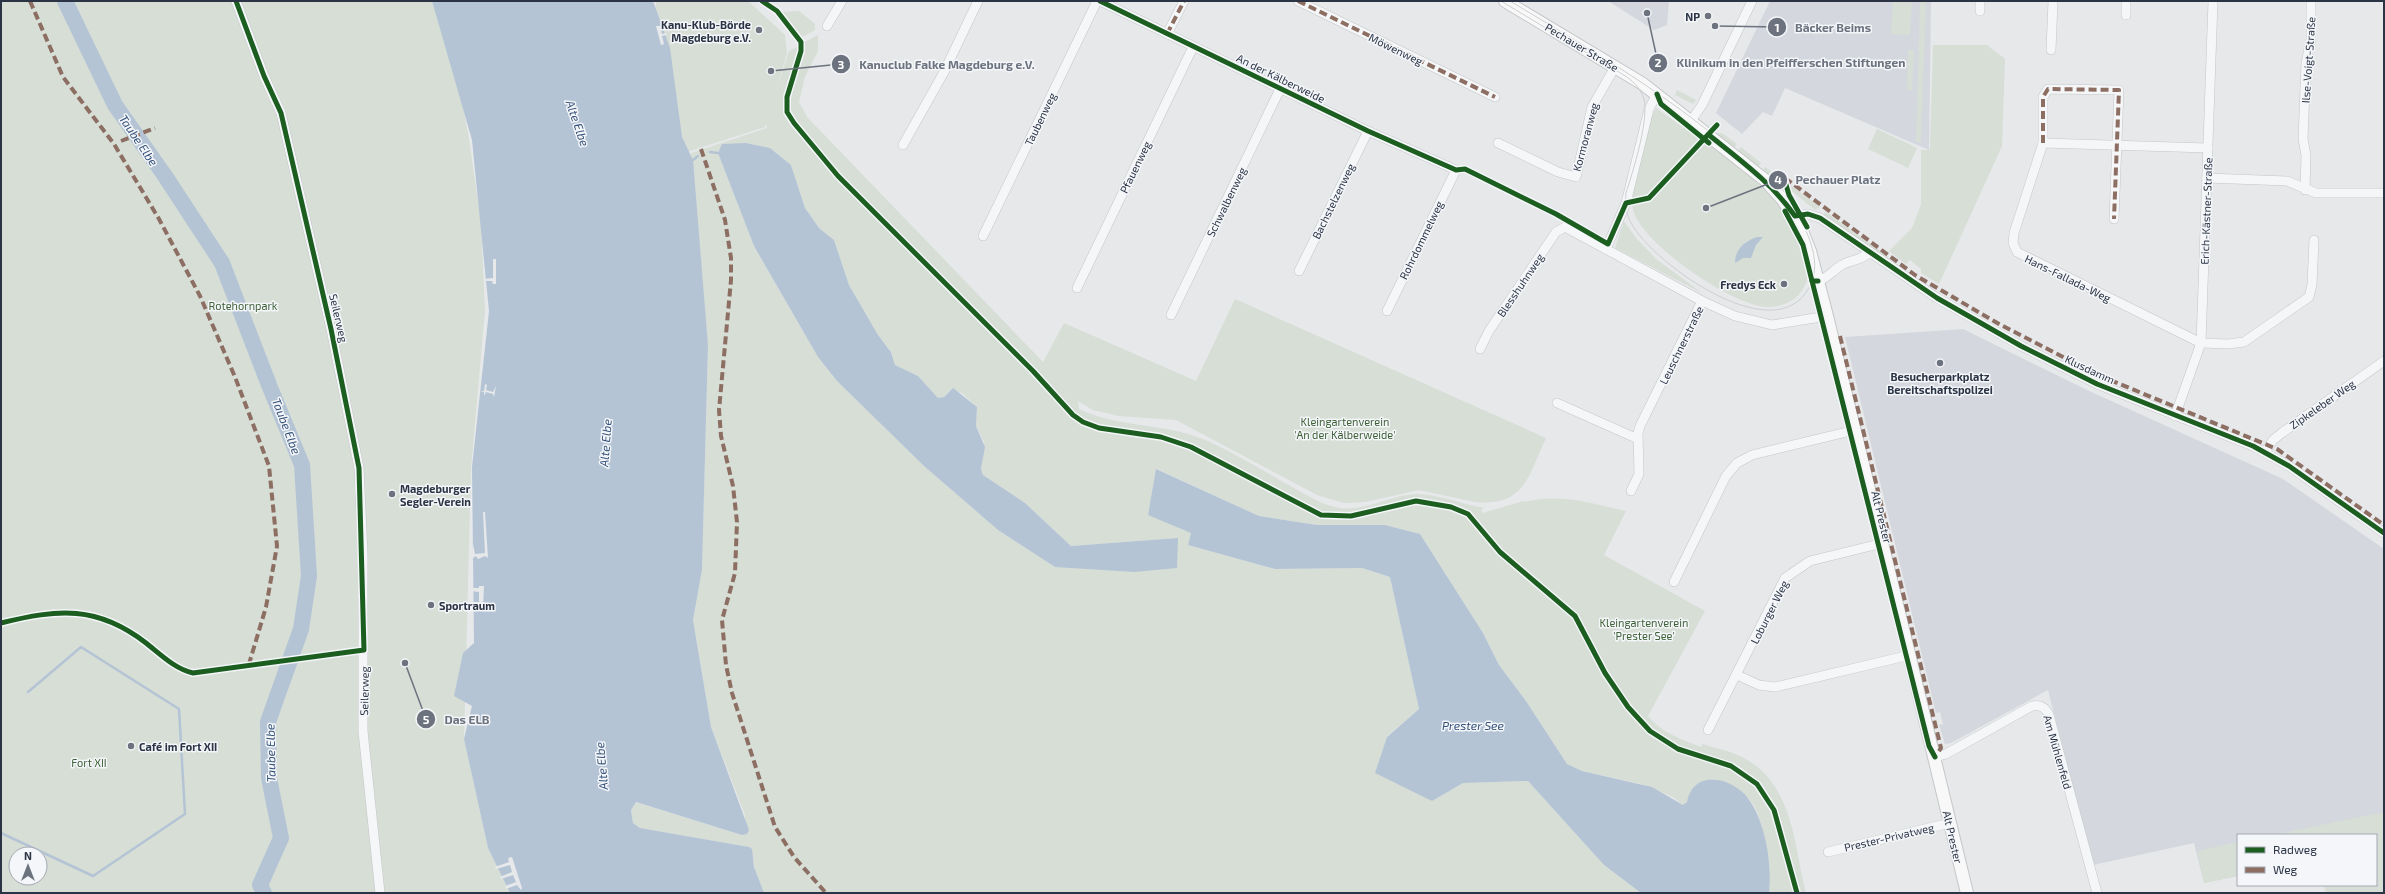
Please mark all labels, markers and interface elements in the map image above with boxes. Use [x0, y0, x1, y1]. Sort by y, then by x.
place label: NP [1685, 10, 1700, 23]
marker: NP [1703, 11, 1713, 21]
callout: Bäcker Beims [1767, 15, 1879, 39]
street label: Ilse-Voigt-Straße [2298, 16, 2318, 104]
place label: Kanu-Klub-Börde Magdeburg e.V. [661, 18, 751, 44]
street label: Pechauer Straße [1543, 20, 1621, 74]
text: 1 [1774, 20, 1780, 34]
text: Bäcker Beims [1795, 20, 1871, 34]
marker: Kanu-Klub-Börde Magdeburg e.V. [754, 25, 764, 35]
street label: Möwenweg [1367, 30, 1425, 68]
street label: An der Kälberweide [1235, 51, 1327, 105]
callout: Klinikum in den Pfeifferschen Stiftungen [1648, 51, 1913, 75]
callout: Kanuclub Falke Magdeburg e.V. [831, 52, 1042, 76]
text: 2 [1655, 55, 1662, 69]
text: Klinikum in den Pfeifferschen Stiftungen [1677, 55, 1905, 69]
text: 3 [838, 57, 845, 71]
text: Kanuclub Falke Magdeburg e.V. [859, 57, 1035, 71]
street label: Taubenweg [1022, 90, 1058, 148]
water label: Alte Elbe [563, 97, 593, 149]
street label: Kormoranweg [1570, 101, 1600, 173]
water label: Taube Elbe [117, 112, 162, 169]
street label: Pfauenweg [1117, 139, 1153, 195]
street label: Erich-Kästner-Straße [2198, 157, 2214, 265]
street label: Bachstelzenweg [1309, 161, 1357, 241]
street label: Schwalbenweg [1204, 165, 1248, 239]
callout: Pechauer Platz [1768, 168, 1889, 192]
text: 4 [1774, 172, 1782, 186]
text: Pechauer Platz [1795, 172, 1881, 186]
street label: Rohrdommelweg [1396, 199, 1446, 281]
street label: Blesshuhnweg [1494, 251, 1546, 319]
street label: Hans-Fallada-Weg [2023, 252, 2113, 304]
place label: Fredys Eck [1720, 278, 1777, 292]
marker: Fredys Eck [1779, 279, 1789, 289]
street label: Seilerweg [327, 292, 351, 344]
park label: Rotehornpark [209, 299, 278, 312]
street label: Leuschnerstraße [1656, 304, 1706, 386]
street label: Klusdamm [2063, 352, 2117, 386]
marker: Besucherparkplatz Bereitschaftspolizei [1935, 358, 1945, 368]
place label: Besucherparkplatz Bereitschaftspolizei [1887, 370, 1993, 396]
street label: Zipkeleber Weg [2287, 377, 2357, 431]
water label: Taube Elbe [270, 396, 304, 456]
park label: Kleingartenverein 'An der Kälberweide' [1295, 415, 1395, 441]
water label: Alte Elbe [596, 418, 614, 468]
place label: Magdeburger Segler-Verein [400, 482, 471, 508]
marker: Magdeburger Segler-Verein [387, 489, 397, 499]
street label: Alt Prester [1869, 489, 1895, 545]
street label: Loburger Weg [1747, 578, 1791, 646]
place label: Sportraum [439, 599, 495, 612]
marker: Sportraum [426, 600, 436, 610]
park label: Kleingartenverein 'Prester See' [1600, 616, 1688, 642]
street label: Seilerweg [357, 666, 371, 716]
callout: Das ELB [416, 707, 497, 731]
text: 5 [423, 712, 430, 726]
text: Das ELB [444, 712, 490, 726]
street label: Am Mühlenfeld [2041, 714, 2075, 790]
water label: Prester See [1442, 718, 1505, 732]
water label: Taube Elbe [262, 723, 278, 783]
place label: Café im Fort XII [139, 740, 217, 753]
marker: Café im Fort XII [126, 741, 136, 751]
water label: Alte Elbe [592, 741, 610, 792]
park label: Fort XII [71, 756, 107, 769]
street label: Alt Prester [1941, 809, 1965, 865]
street label: Prester-Privatweg [1843, 820, 1935, 854]
legend [2237, 834, 2377, 886]
text: Radweg [2273, 842, 2317, 856]
north arrow [8, 846, 48, 886]
text: N [24, 849, 32, 862]
text: Weg [2273, 862, 2298, 876]

